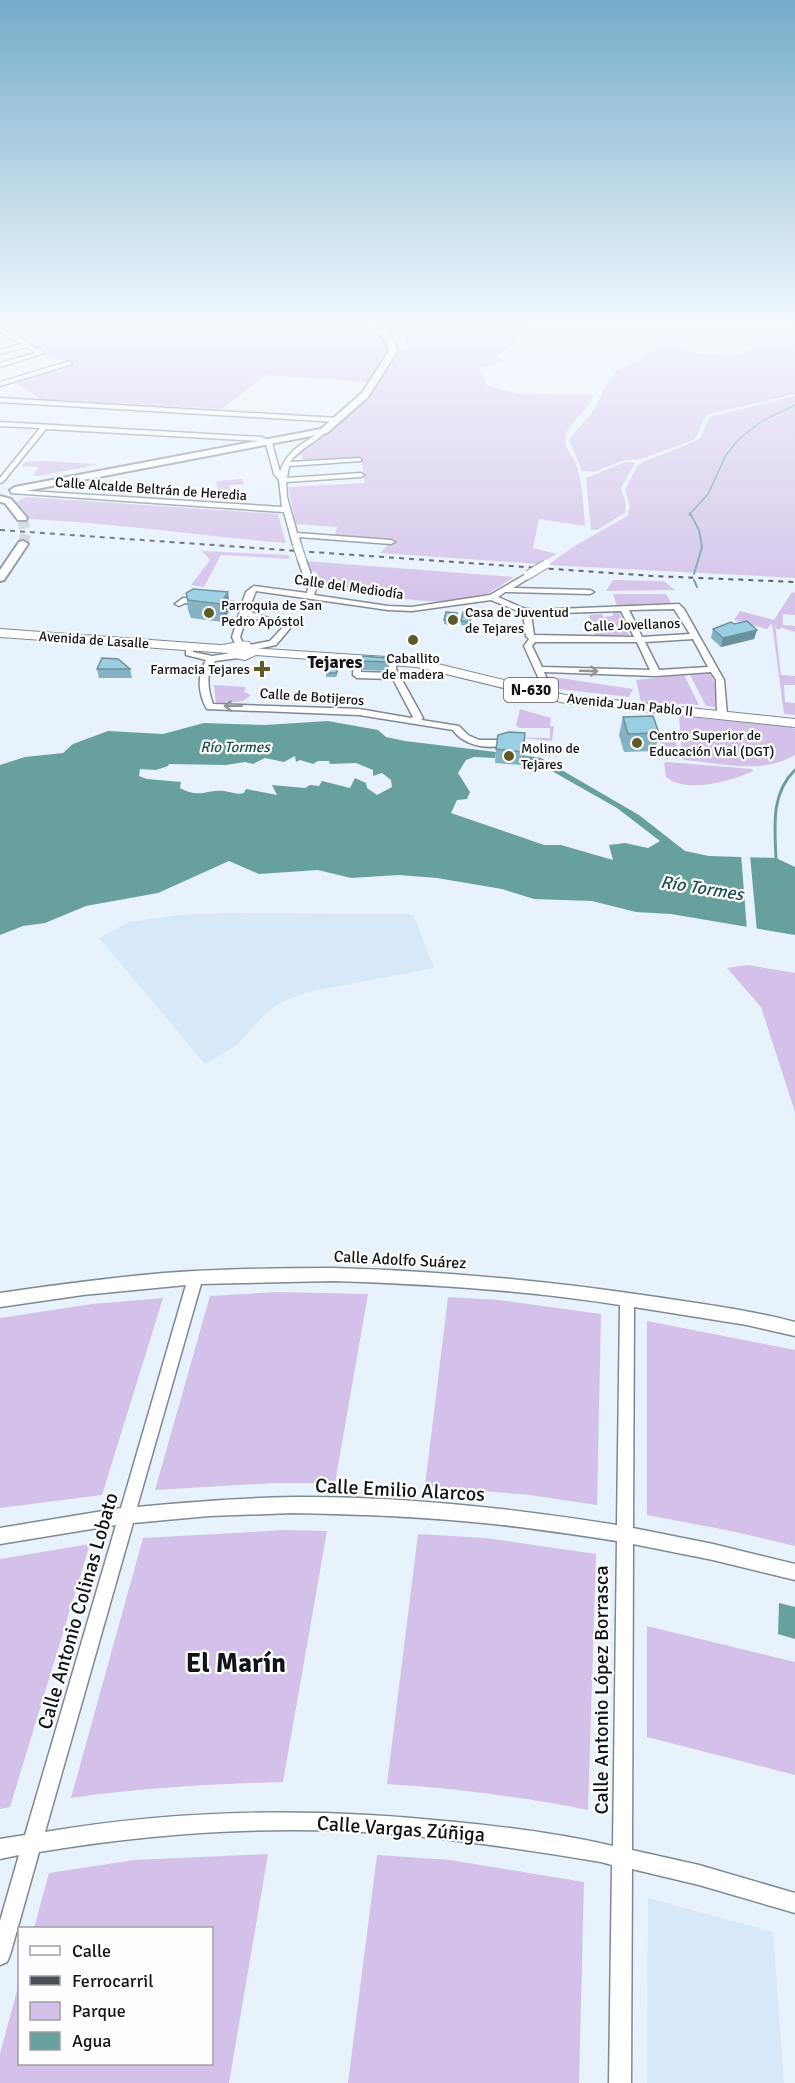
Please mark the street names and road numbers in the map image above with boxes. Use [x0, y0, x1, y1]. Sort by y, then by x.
street label: Calle Alcalde Beltrán de Heredia [54, 474, 248, 504]
street label: Calle del Mediodía [293, 571, 405, 603]
street label: Calle Jovellanos [584, 615, 680, 635]
street label: Avenida de Lasalle [38, 628, 150, 652]
road number: N-630 [504, 678, 558, 702]
street label: Calle de Botijeros [259, 685, 365, 709]
street label: Avenida Juan Pablo II [566, 690, 694, 720]
street label: Calle Adolfo Suárez [333, 1247, 467, 1273]
street label: Calle Emilio Alarcos [314, 1473, 486, 1507]
street label: Calle Antonio Colinas Lobato [32, 1490, 124, 1732]
street label: Calle Antonio López Borrasca [589, 1565, 614, 1815]
street label: Calle Vargas Zúñiga [316, 1811, 486, 1847]

